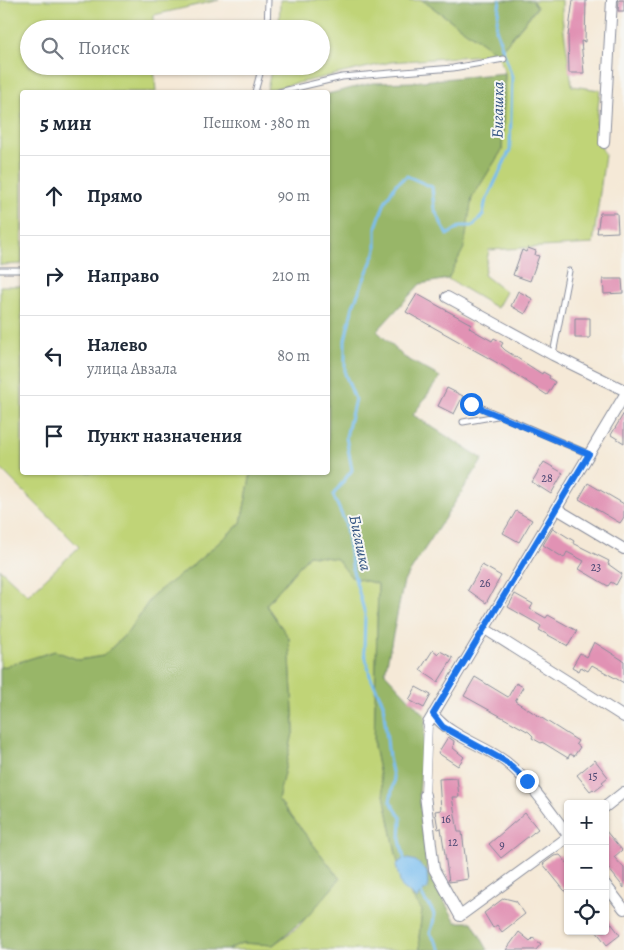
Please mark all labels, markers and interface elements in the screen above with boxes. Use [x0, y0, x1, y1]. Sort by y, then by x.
search box [20, 20, 330, 75]
icon: search [38, 34, 66, 62]
text: Поиск [78, 35, 130, 61]
water label: Бигашка [487, 81, 509, 139]
text: 5 мин [40, 109, 92, 137]
text: Пешком · 380 m [203, 112, 310, 134]
icon: ahead [40, 182, 68, 210]
text: Прямо [87, 183, 142, 209]
text: 90 m [278, 185, 310, 207]
icon: right [40, 262, 68, 290]
text: Направо [87, 263, 159, 289]
text: 210 m [272, 265, 310, 287]
text: Налево [87, 332, 147, 358]
icon: left [40, 342, 68, 370]
text: 80 m [277, 345, 310, 367]
text: улица Авзала [87, 358, 177, 380]
route start [460, 393, 483, 416]
icon: arrive [40, 422, 68, 450]
text: Пункт назначения [87, 423, 242, 449]
house number: 28 [541, 470, 553, 486]
water label: Бигашка [343, 513, 377, 573]
house number: 23 [591, 559, 601, 575]
house number: 26 [479, 575, 491, 591]
house number: 15 [588, 768, 598, 784]
route end [516, 770, 539, 793]
map controls [564, 800, 609, 935]
button: + [564, 800, 609, 845]
house number: 16 [441, 811, 451, 827]
house number: 12 [448, 834, 458, 850]
house number: 9 [499, 837, 505, 853]
button: − [564, 845, 609, 890]
button: locate [564, 890, 609, 935]

